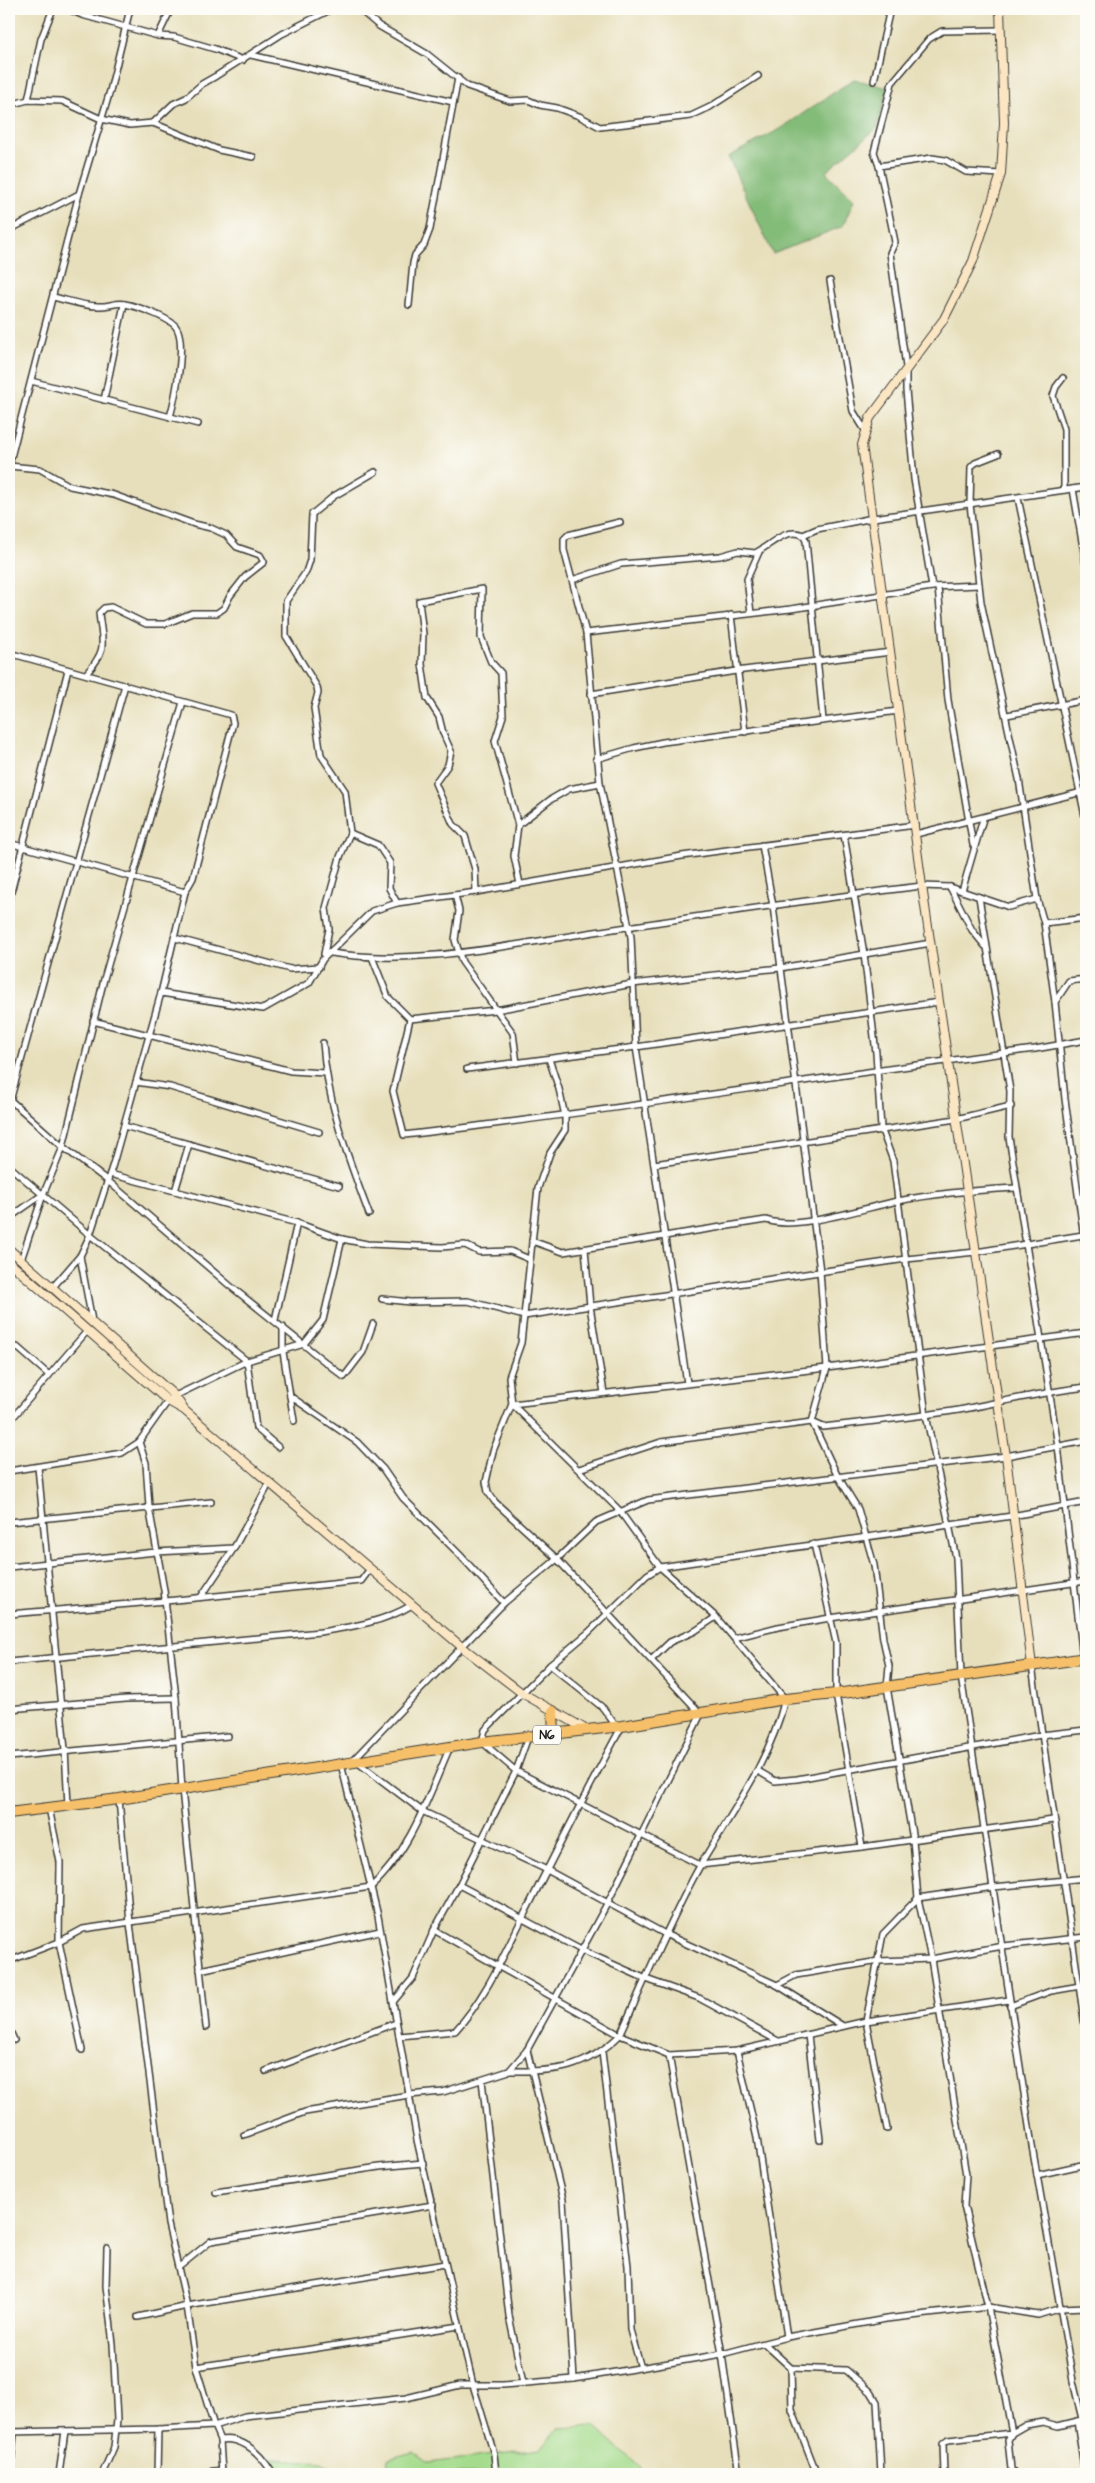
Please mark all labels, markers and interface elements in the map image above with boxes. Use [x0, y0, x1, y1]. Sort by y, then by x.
road number: N6 [533, 1726, 561, 1744]

